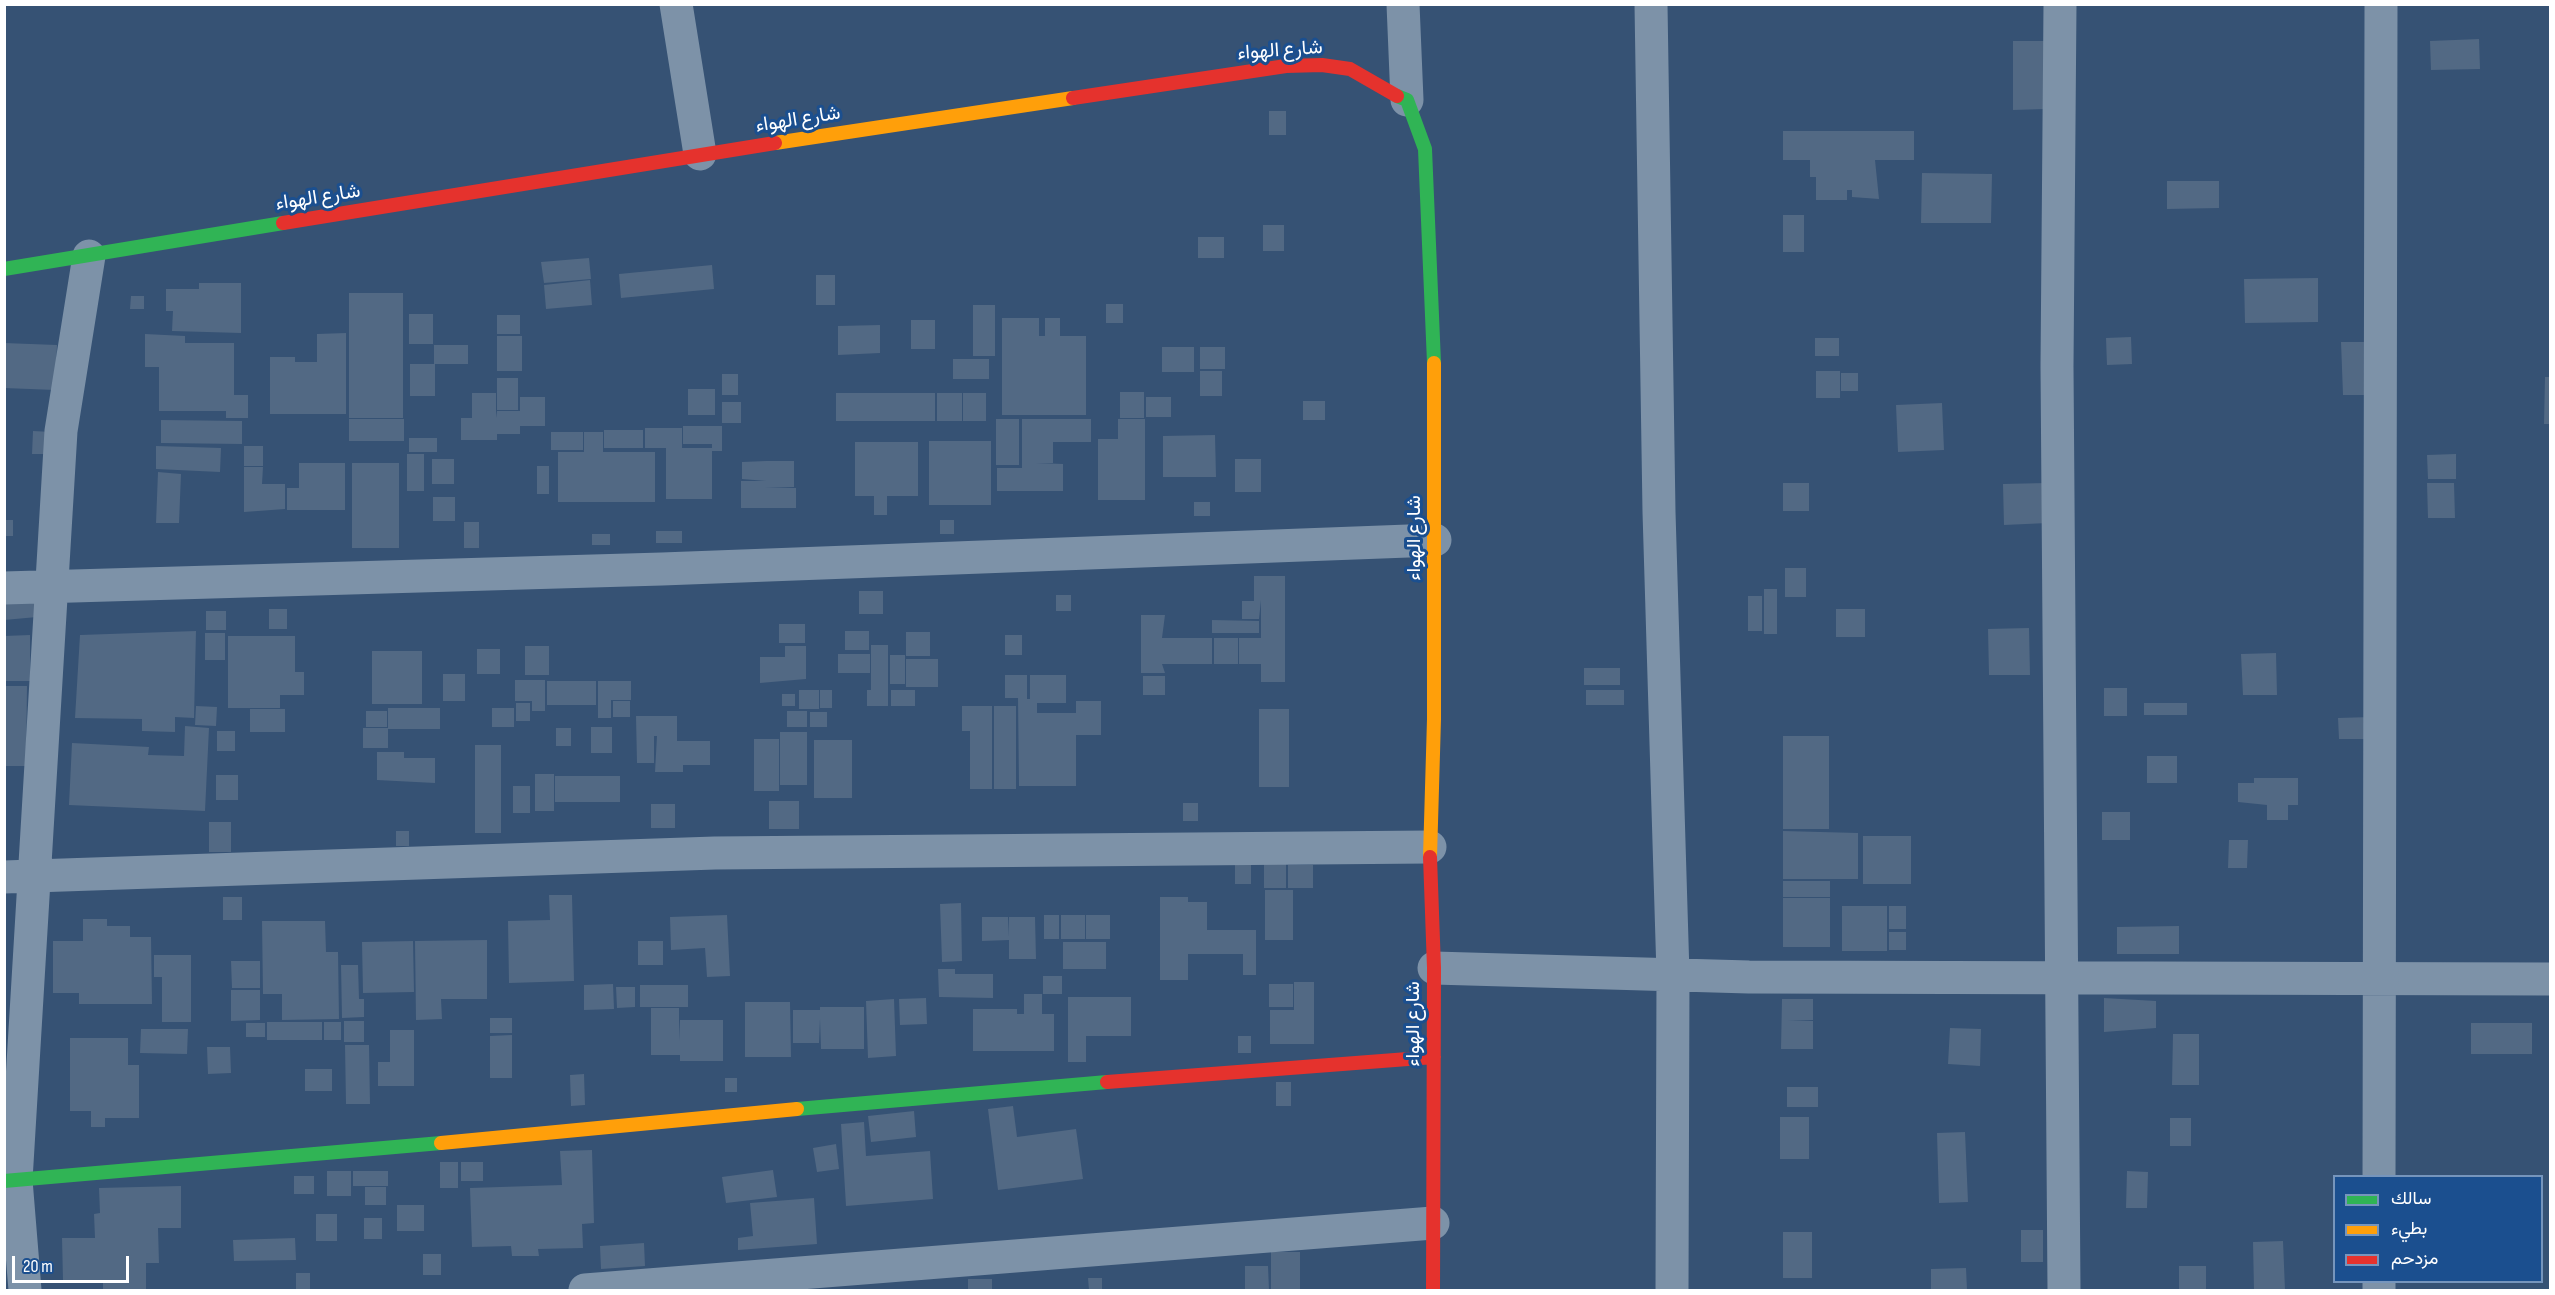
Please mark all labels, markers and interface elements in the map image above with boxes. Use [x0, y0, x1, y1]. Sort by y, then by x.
street label: شارع الهواء [1237, 36, 1323, 66]
street label: شارع الهواء [754, 101, 842, 139]
street label: شارع الهواء [274, 179, 362, 217]
street label: شارع الهواء [1403, 495, 1427, 581]
street label: شارع الهواء [1402, 981, 1426, 1067]
legend [2333, 1175, 2543, 1283]
text: سالك [2391, 1188, 2431, 1209]
text: بطيء [2391, 1218, 2427, 1239]
scale bar [15, 1244, 132, 1282]
text: مزدحم [2391, 1248, 2438, 1269]
text: 20 m [23, 1256, 53, 1277]

